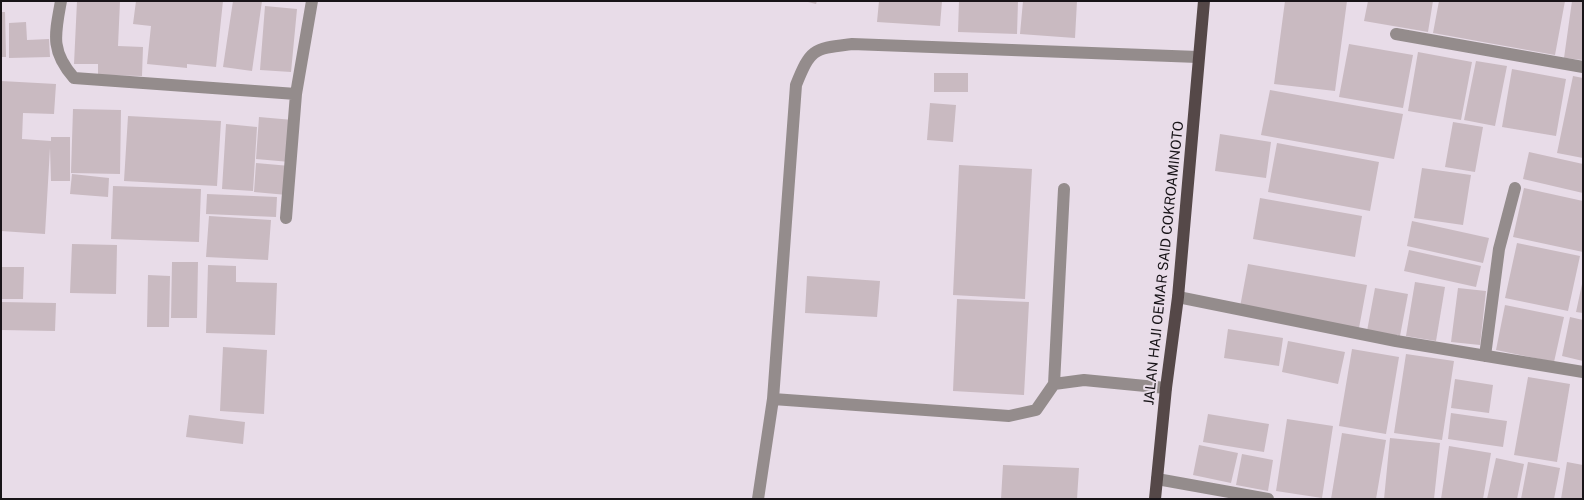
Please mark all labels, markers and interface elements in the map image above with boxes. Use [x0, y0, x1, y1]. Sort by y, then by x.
street label: JALAN HAJI OEMAR SAID COKROAMINOTO [1141, 120, 1187, 406]

